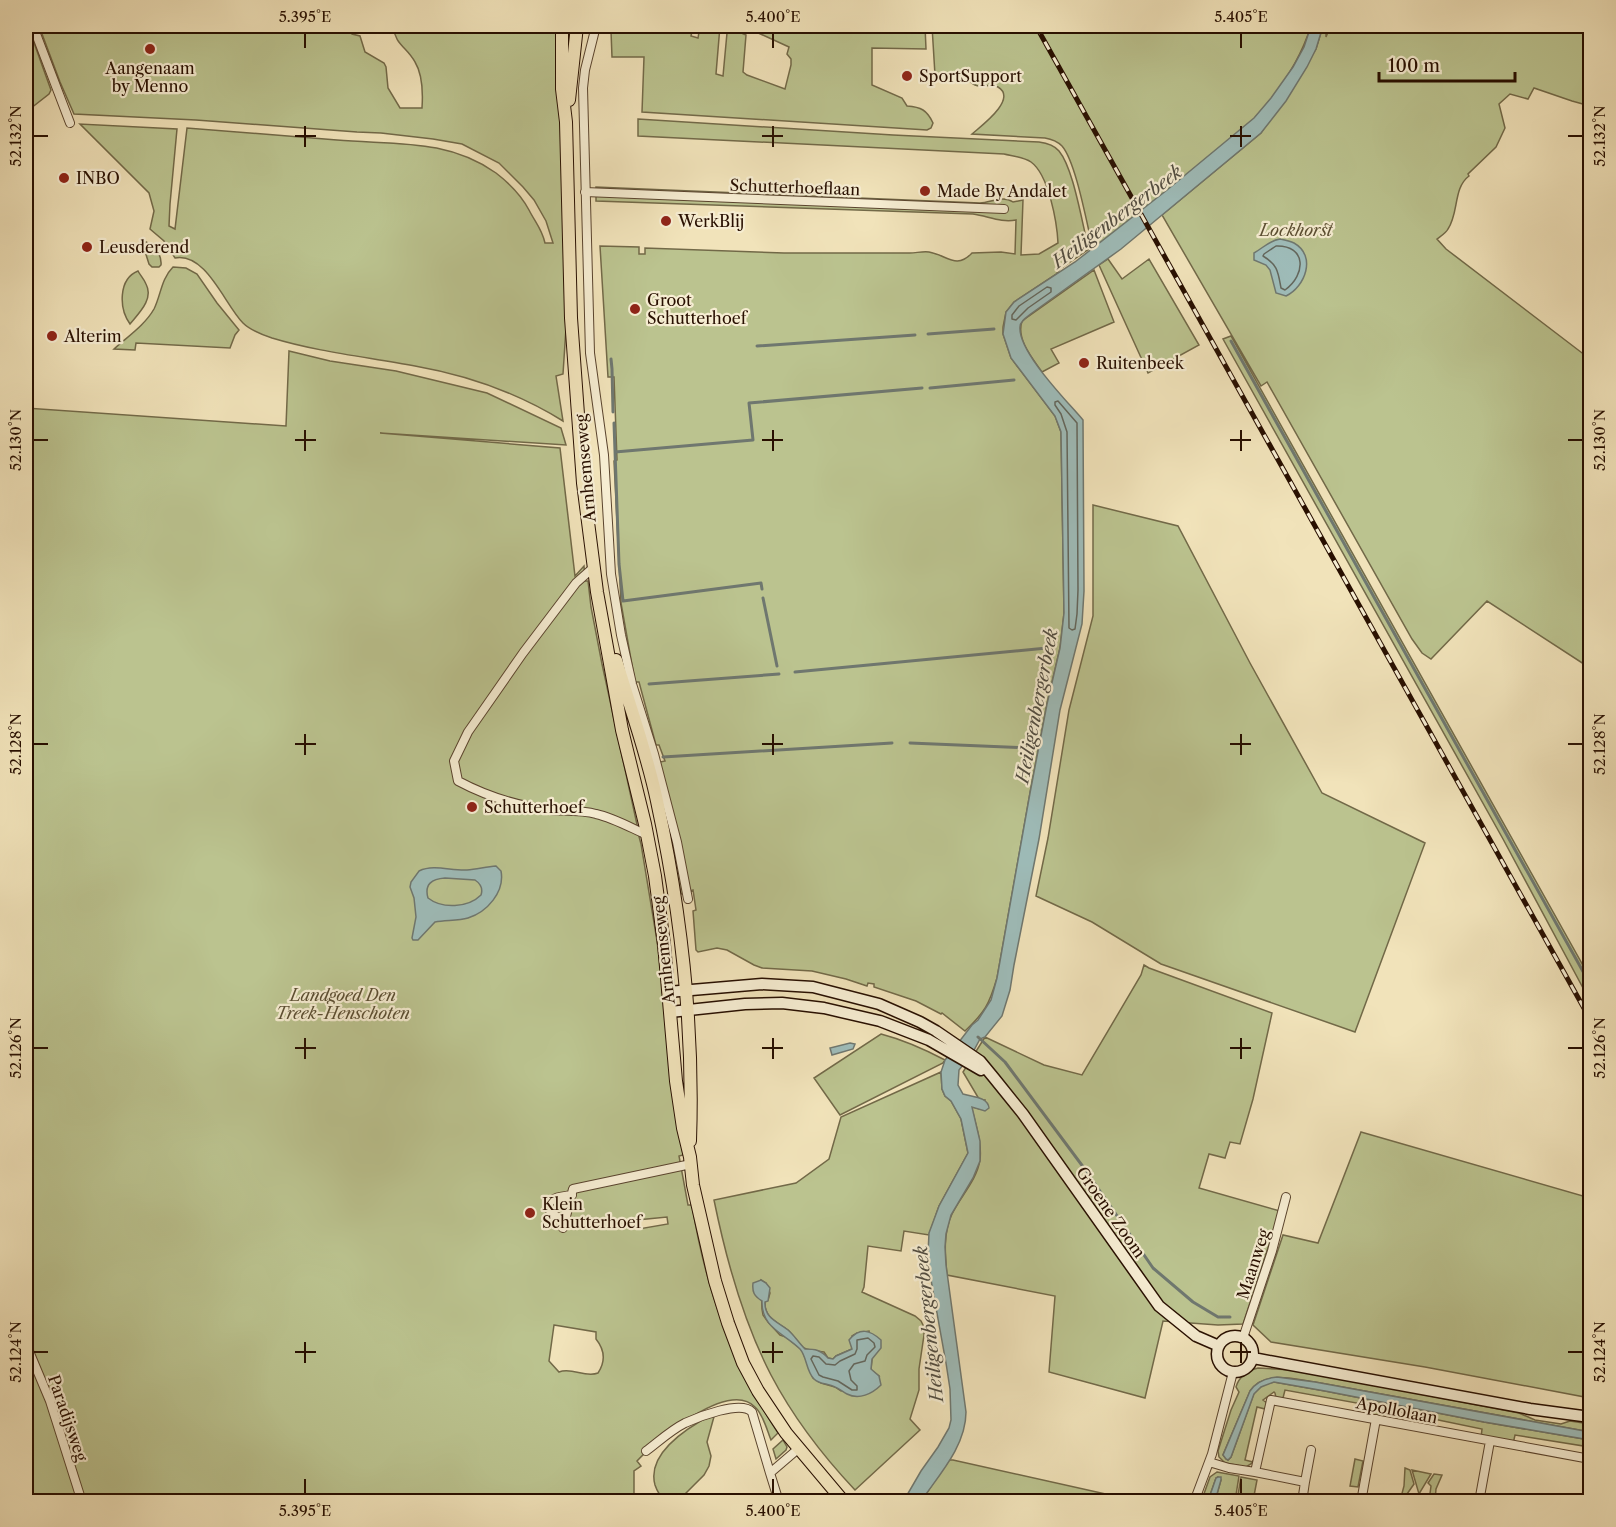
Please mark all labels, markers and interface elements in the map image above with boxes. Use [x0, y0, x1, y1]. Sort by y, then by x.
text: 5.395°E [279, 7, 331, 26]
text: 5.400°E [745, 7, 801, 26]
text: 5.405°E [1214, 7, 1268, 26]
marker: Aangenaam by Menno [143, 42, 157, 56]
scale bar [1379, 45, 1516, 83]
text: 100 m [1388, 55, 1440, 77]
place label: Aangenaam by Menno [104, 58, 195, 96]
place label: SportSupport [919, 66, 1022, 86]
marker: SportSupport [900, 69, 914, 83]
text: 52.132°N [6, 105, 25, 167]
text: 52.132°N [1590, 105, 1609, 167]
water label: Heiligenbergerbeek [1046, 161, 1187, 274]
place label: INBO [76, 168, 120, 188]
marker: INBO [57, 171, 71, 185]
street label: Schutterhoeflaan [729, 175, 861, 199]
place label: Made By Andalet [937, 181, 1067, 201]
marker: Made By Andalet [918, 184, 932, 198]
place label: WerkBlij [677, 211, 744, 231]
marker: WerkBlij [659, 214, 673, 228]
park label: Lockhorst [1258, 220, 1334, 240]
place label: Leusderend [99, 237, 189, 257]
marker: Leusderend [80, 240, 94, 254]
place label: Groot Schutterhoef [647, 290, 749, 328]
marker: Groot Schutterhoef [628, 302, 642, 316]
place label: Alterim [63, 326, 122, 346]
marker: Alterim [45, 329, 59, 343]
place label: Ruitenbeek [1096, 353, 1185, 373]
marker: Ruitenbeek [1077, 356, 1091, 370]
text: 52.130°N [6, 409, 25, 471]
text: 52.130°N [1590, 409, 1609, 471]
street label: Arnhemseweg [570, 413, 600, 524]
water label: Heiligenbergerbeek [1011, 626, 1063, 787]
text: 52.128°N [6, 713, 25, 775]
text: 52.128°N [1590, 713, 1609, 775]
place label: Schutterhoef [484, 797, 586, 817]
marker: Schutterhoef [465, 800, 479, 814]
street label: Arnhemseweg [647, 895, 679, 1006]
park label: Landgoed Den Treek-Henschoten [276, 985, 410, 1023]
text: 52.126°N [6, 1017, 25, 1079]
text: 52.126°N [1590, 1017, 1609, 1079]
street label: Groene Zoom [1072, 1163, 1150, 1262]
place label: Klein Schutterhoef [542, 1194, 644, 1232]
marker: Klein Schutterhoef [523, 1206, 537, 1220]
street label: Maanweg [1232, 1226, 1274, 1302]
water label: Heiligenbergerbeek [910, 1244, 948, 1405]
text: 52.124°N [6, 1321, 25, 1383]
text: 52.124°N [1590, 1321, 1609, 1383]
street label: Paradijsweg [44, 1372, 92, 1464]
street label: Apollolaan [1354, 1392, 1439, 1428]
text: 5.395°E [279, 1501, 331, 1520]
text: 5.400°E [745, 1501, 801, 1520]
text: 5.405°E [1214, 1501, 1268, 1520]

